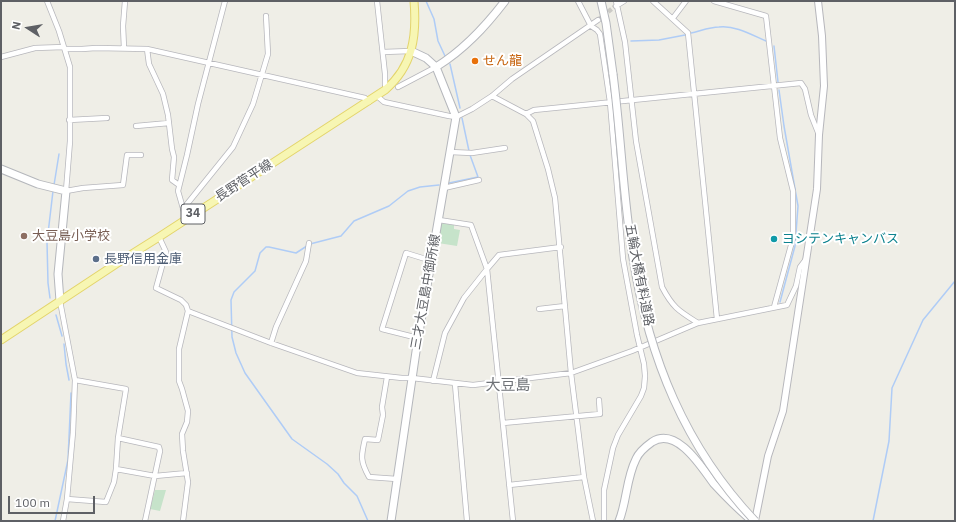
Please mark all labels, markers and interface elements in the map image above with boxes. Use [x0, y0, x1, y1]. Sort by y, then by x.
north arrow [8, 8, 48, 48]
text: N [9, 20, 24, 31]
place label: せん龍 [483, 53, 522, 69]
marker: せん龍 [470, 56, 480, 66]
street label: 長野菅平線 [212, 157, 276, 205]
road number: 34 [181, 204, 205, 224]
street label: 五輪大橋有料道路 [621, 222, 657, 328]
place label: 大豆島小学校 [32, 228, 110, 244]
marker: 大豆島小学校 [19, 231, 29, 241]
place label: ヨシテンキャンバス [782, 231, 899, 247]
street label: 三才大豆島中御所線 [408, 233, 444, 351]
marker: ヨシテンキャンバス [769, 234, 779, 244]
place label: 長野信用金庫 [104, 251, 182, 267]
marker: 長野信用金庫 [91, 254, 101, 264]
district label: 大豆島 [486, 377, 530, 395]
scale bar [10, 488, 97, 514]
text: 100 m [15, 495, 50, 510]

